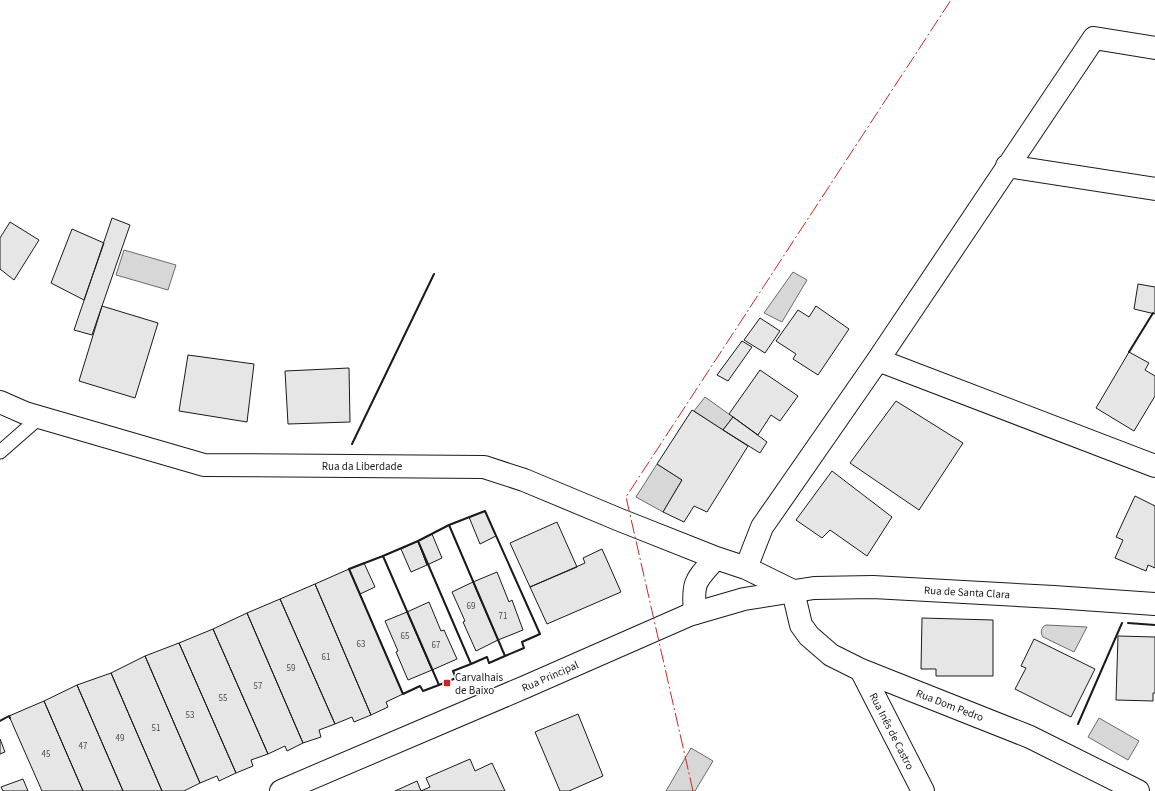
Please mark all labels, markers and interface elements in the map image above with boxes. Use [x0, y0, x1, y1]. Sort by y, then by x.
street label: Rua da Liberdade [322, 459, 403, 474]
street label: Rua de Santa Clara [924, 583, 1010, 602]
house number: 69 [467, 600, 476, 613]
house number: 71 [499, 610, 507, 623]
house number: 65 [401, 630, 410, 643]
house number: 63 [357, 638, 366, 651]
house number: 67 [432, 639, 441, 652]
house number: 61 [322, 651, 330, 664]
street label: Rua Principal [519, 657, 581, 696]
house number: 59 [287, 662, 296, 675]
place label: Carvalhais de Baixo [455, 670, 503, 698]
marker: Carvalhais de Baixo [442, 678, 452, 688]
house number: 57 [254, 680, 263, 693]
street label: Rua Dom Pedro [914, 686, 986, 725]
street label: Rua Inês de Castro [866, 690, 917, 772]
house number: 55 [219, 692, 228, 705]
house number: 53 [186, 709, 195, 722]
house number: 51 [152, 722, 160, 735]
house number: 49 [116, 732, 125, 745]
house number: 47 [79, 740, 88, 753]
house number: 45 [42, 748, 51, 761]

